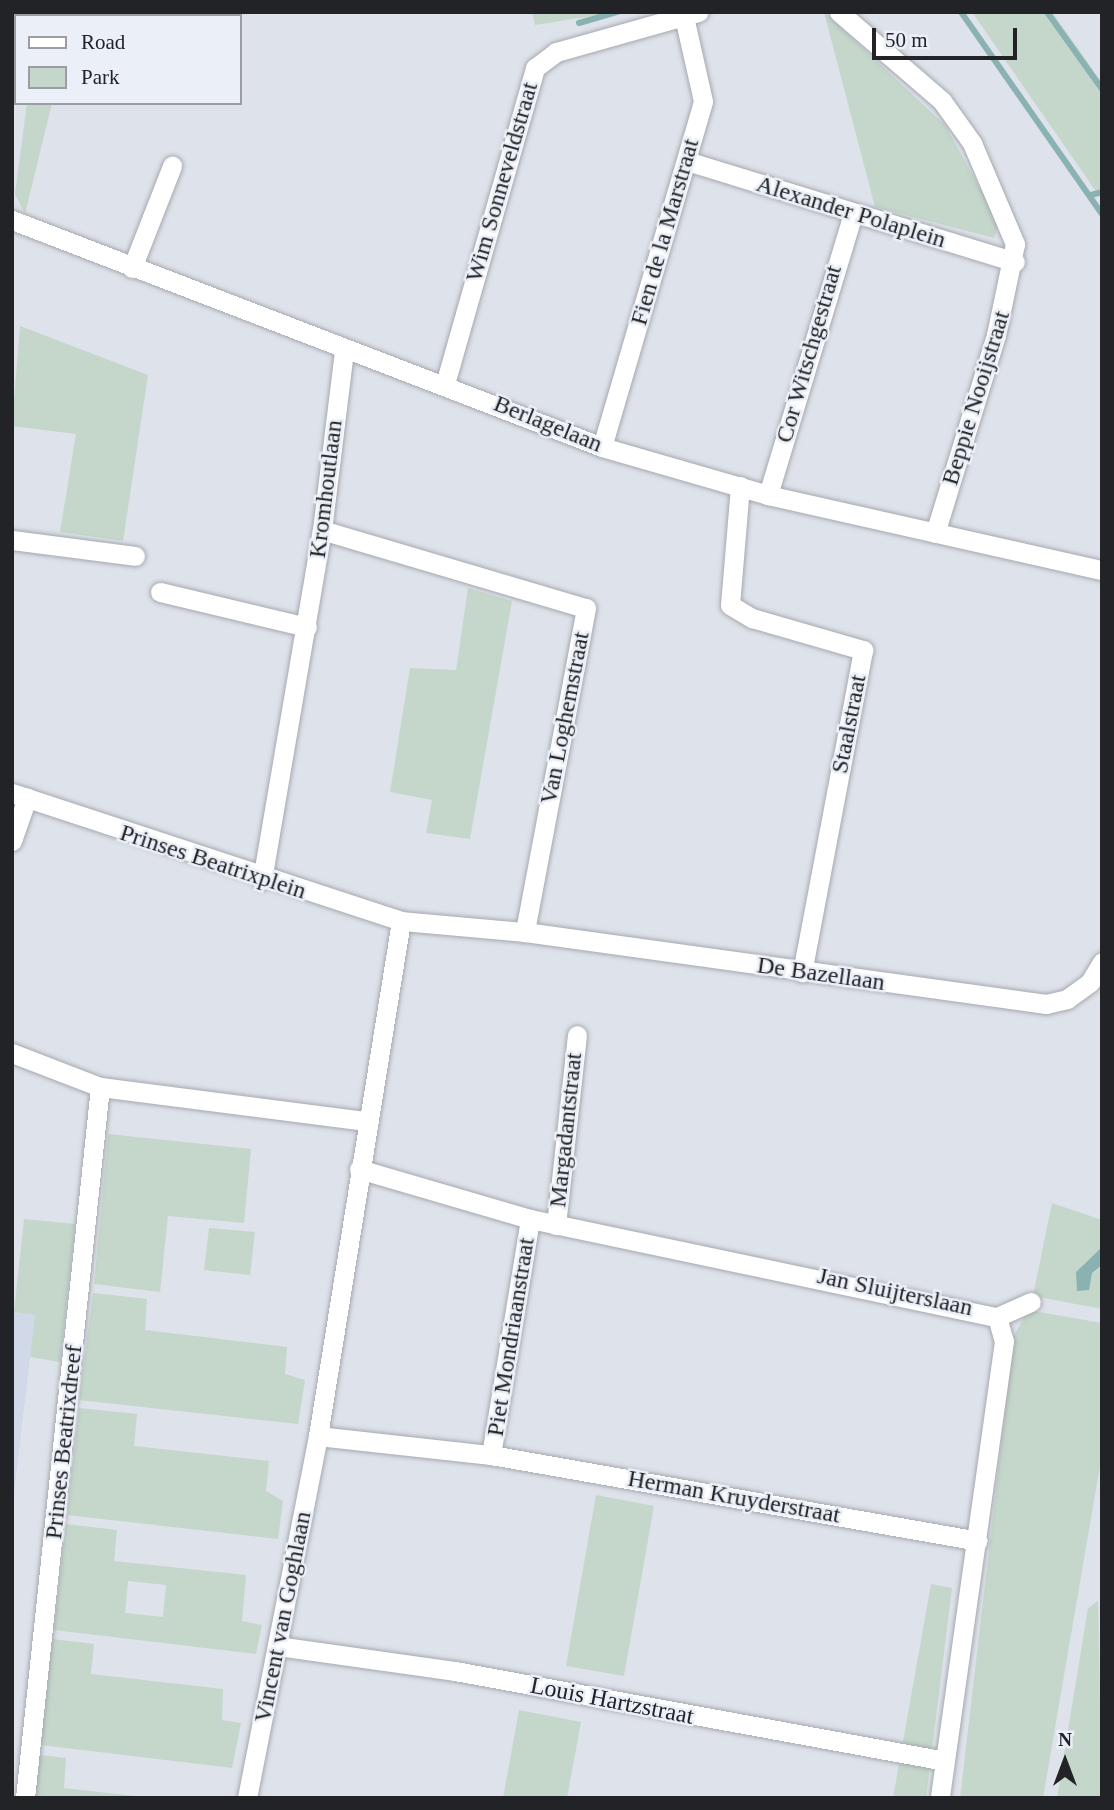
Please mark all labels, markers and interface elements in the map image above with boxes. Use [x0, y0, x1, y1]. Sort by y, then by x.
legend [14, 14, 242, 105]
scale bar [876, 14, 1021, 58]
text: 50 m [885, 28, 928, 52]
text: Road [81, 30, 125, 54]
text: Park [81, 65, 120, 89]
street label: Wim Sonneveldstraat [460, 79, 544, 285]
street label: Fien de la Marstraat [625, 135, 705, 329]
street label: Alexander Polaplein [753, 169, 949, 255]
street label: Cor Witschgestraat [770, 262, 848, 446]
street label: Beppie Nooijstraat [936, 307, 1016, 489]
street label: Berlagelaan [489, 389, 607, 459]
street label: Kromhoutlaan [303, 418, 349, 560]
street label: Van Loghemstraat [534, 629, 596, 807]
street label: Staalstraat [825, 672, 873, 776]
street label: Prinses Beatrixplein [116, 818, 310, 906]
street label: De Bazellaan [755, 951, 887, 997]
street label: Margadantstraat [544, 1051, 588, 1209]
street label: Piet Mondriaanstraat [481, 1236, 541, 1438]
street label: Jan Sluijterslaan [815, 1261, 975, 1323]
street label: Prinses Beatrixdreef [39, 1343, 89, 1541]
street label: Herman Kruyderstraat [626, 1464, 842, 1530]
street label: Vincent van Goghlaan [248, 1509, 318, 1725]
street label: Louis Hartzstraat [528, 1671, 696, 1731]
north arrow [1030, 1726, 1100, 1796]
text: N [1058, 1729, 1072, 1750]

